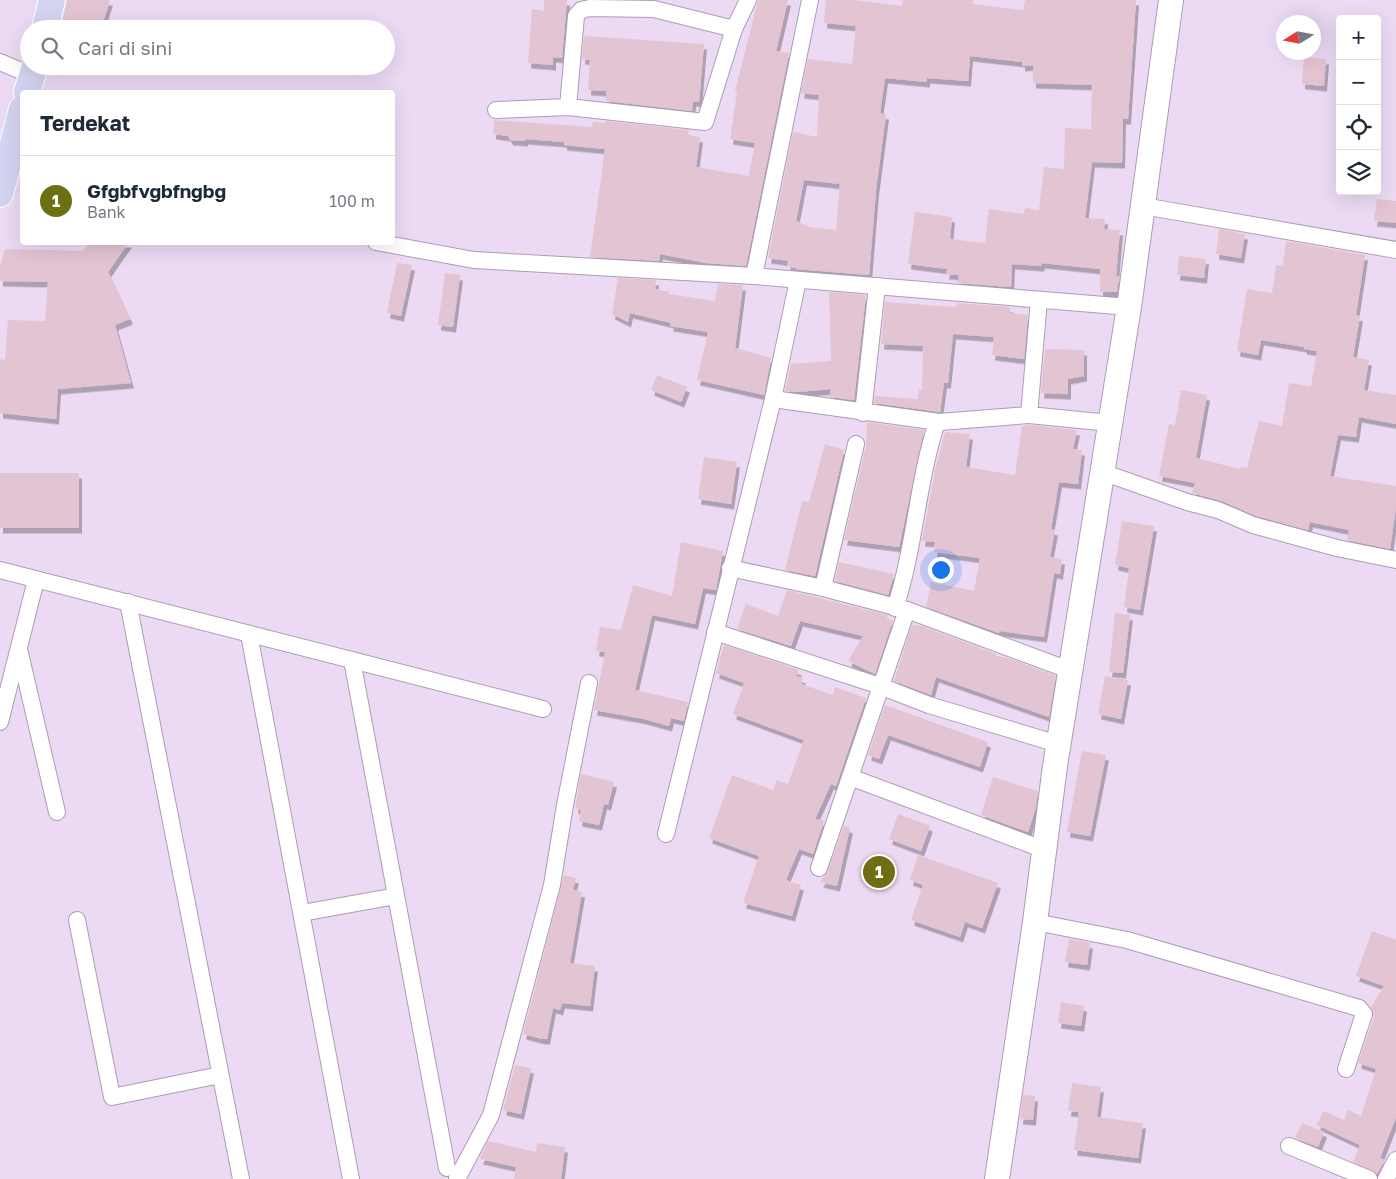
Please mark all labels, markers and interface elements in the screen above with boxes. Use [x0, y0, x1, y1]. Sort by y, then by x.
north arrow [1276, 15, 1321, 60]
map controls [1336, 15, 1381, 195]
button: + [1336, 15, 1381, 60]
search box [20, 20, 395, 75]
icon: search [38, 34, 66, 62]
text: Cari di sini [78, 36, 172, 59]
button: − [1336, 60, 1381, 105]
button: locate [1336, 105, 1381, 150]
text: Terdekat [40, 110, 130, 136]
button: layers [1336, 150, 1381, 195]
text: Gfgbfvgbfngbg [87, 179, 226, 202]
text: 1 [52, 191, 60, 211]
text: 100 m [329, 191, 375, 211]
text: Bank [87, 202, 126, 222]
your location [928, 557, 954, 583]
pin: 1 [863, 853, 895, 891]

